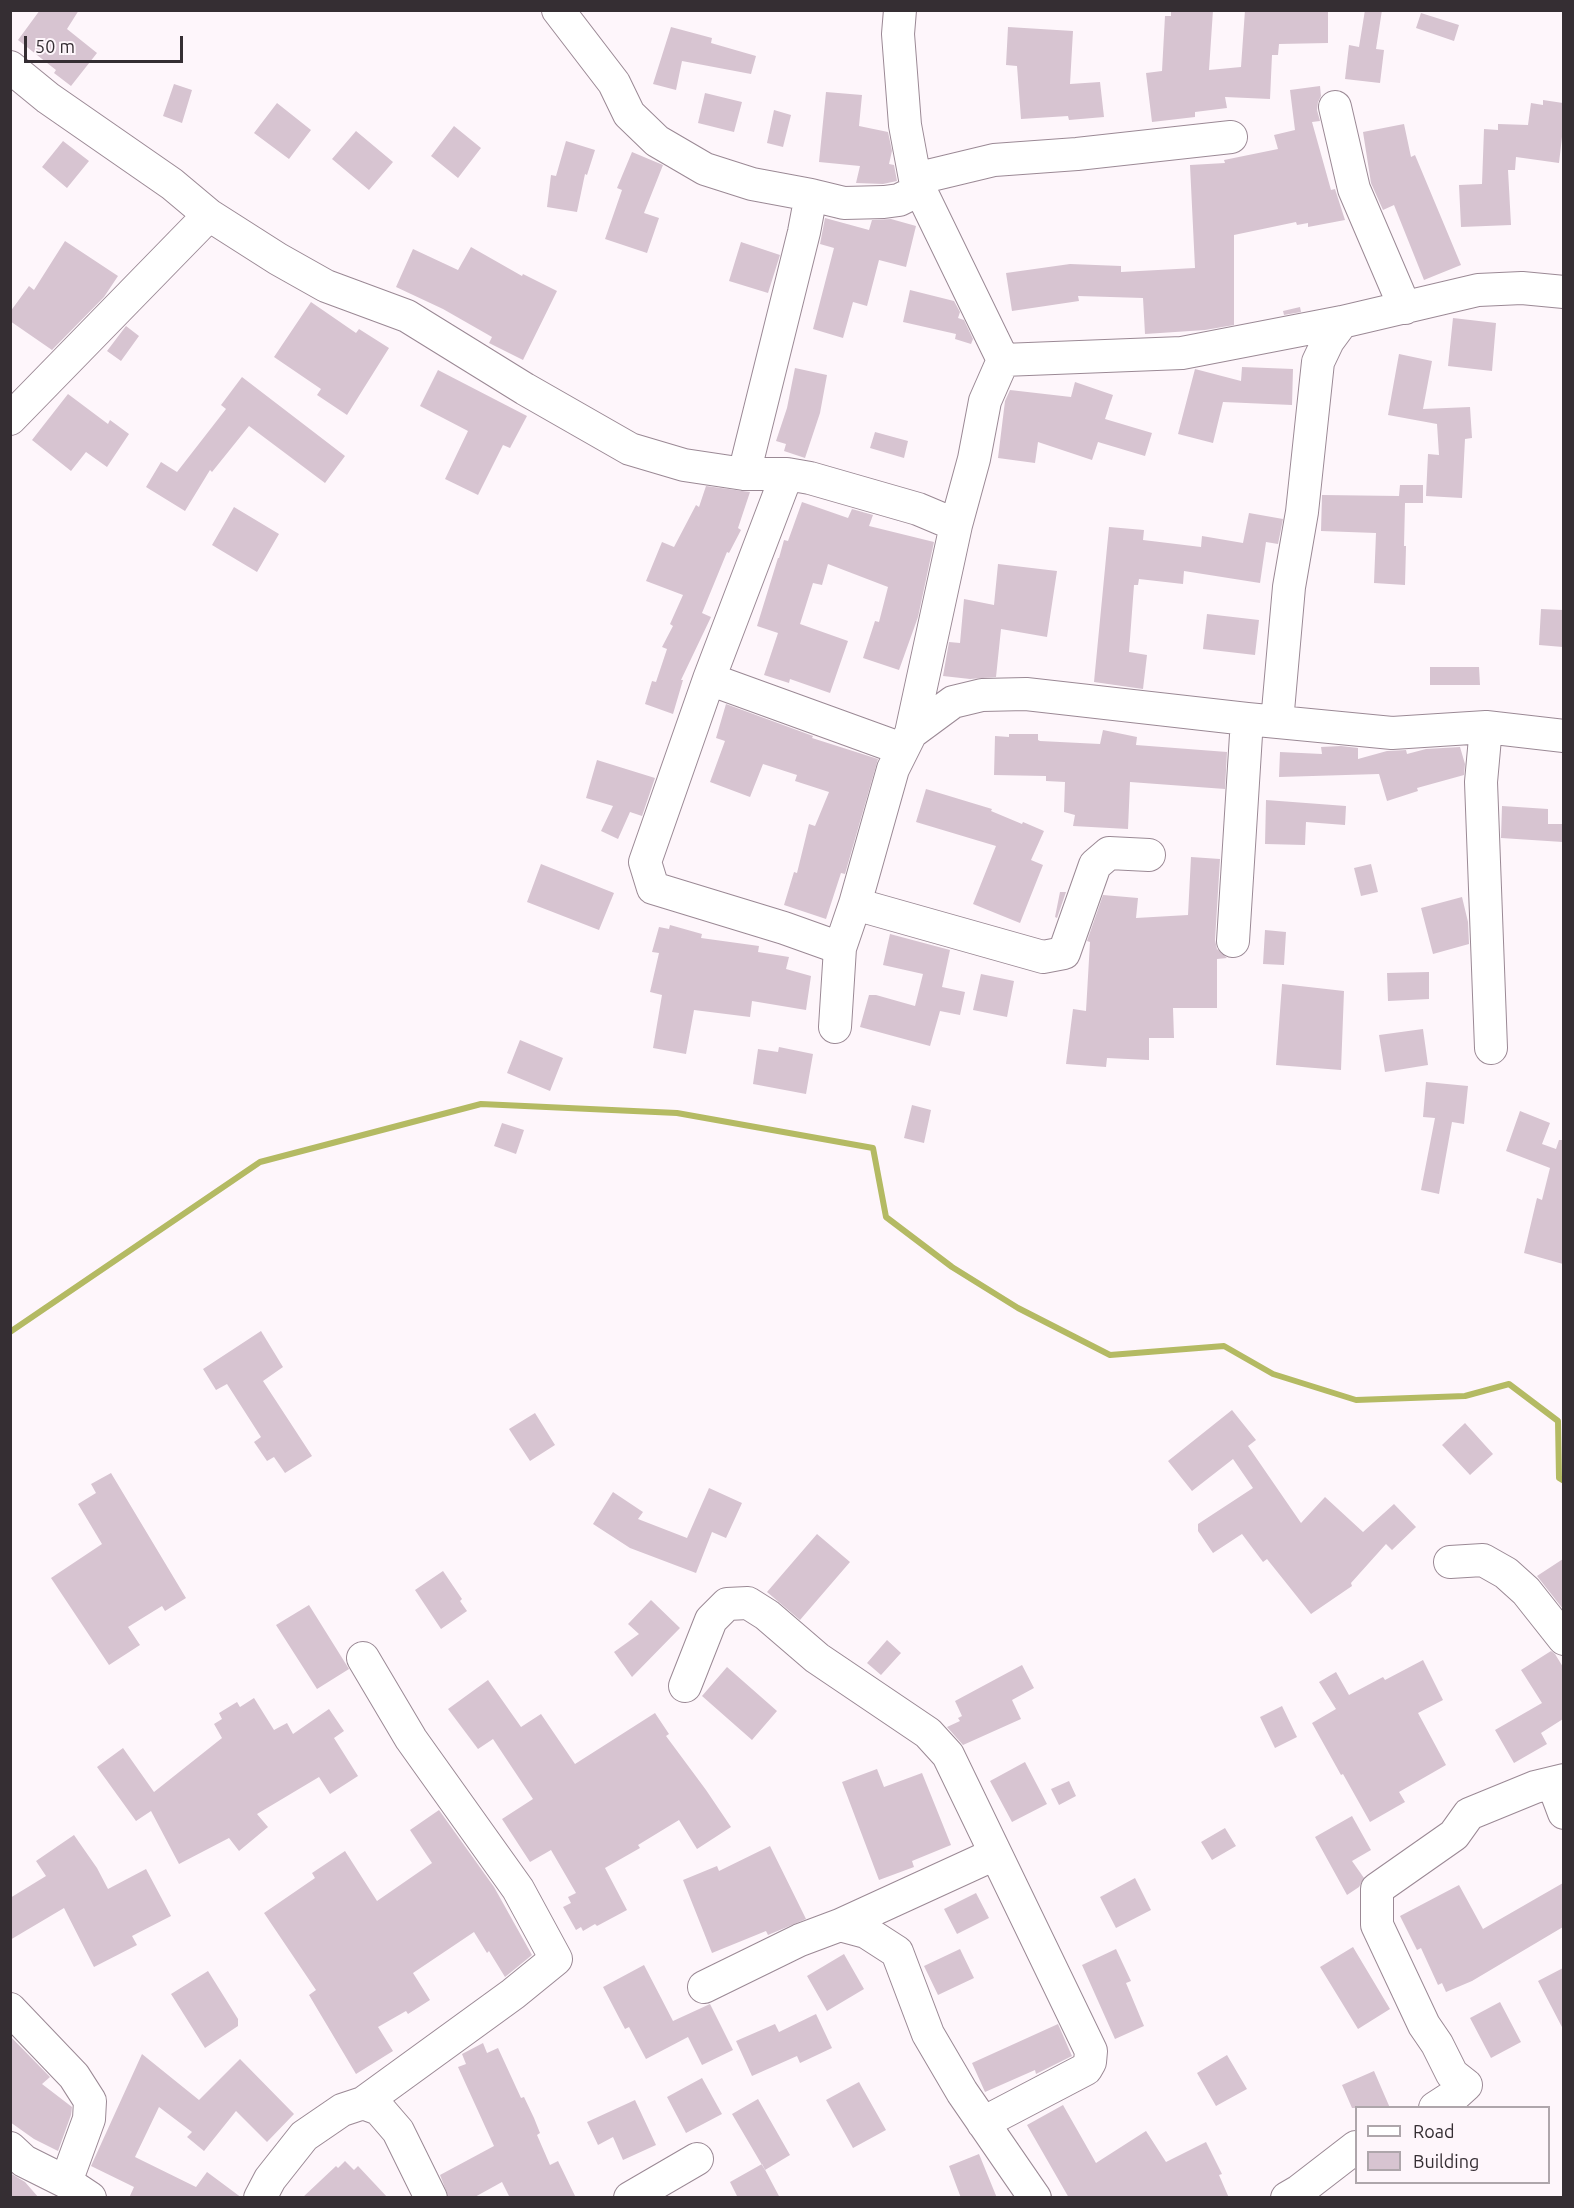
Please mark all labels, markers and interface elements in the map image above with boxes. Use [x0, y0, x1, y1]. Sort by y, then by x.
scale bar [27, 24, 186, 62]
text: 50 m [35, 36, 75, 56]
legend [1355, 2106, 1550, 2184]
text: Road [1413, 2121, 1455, 2141]
text: Building [1413, 2151, 1479, 2171]

